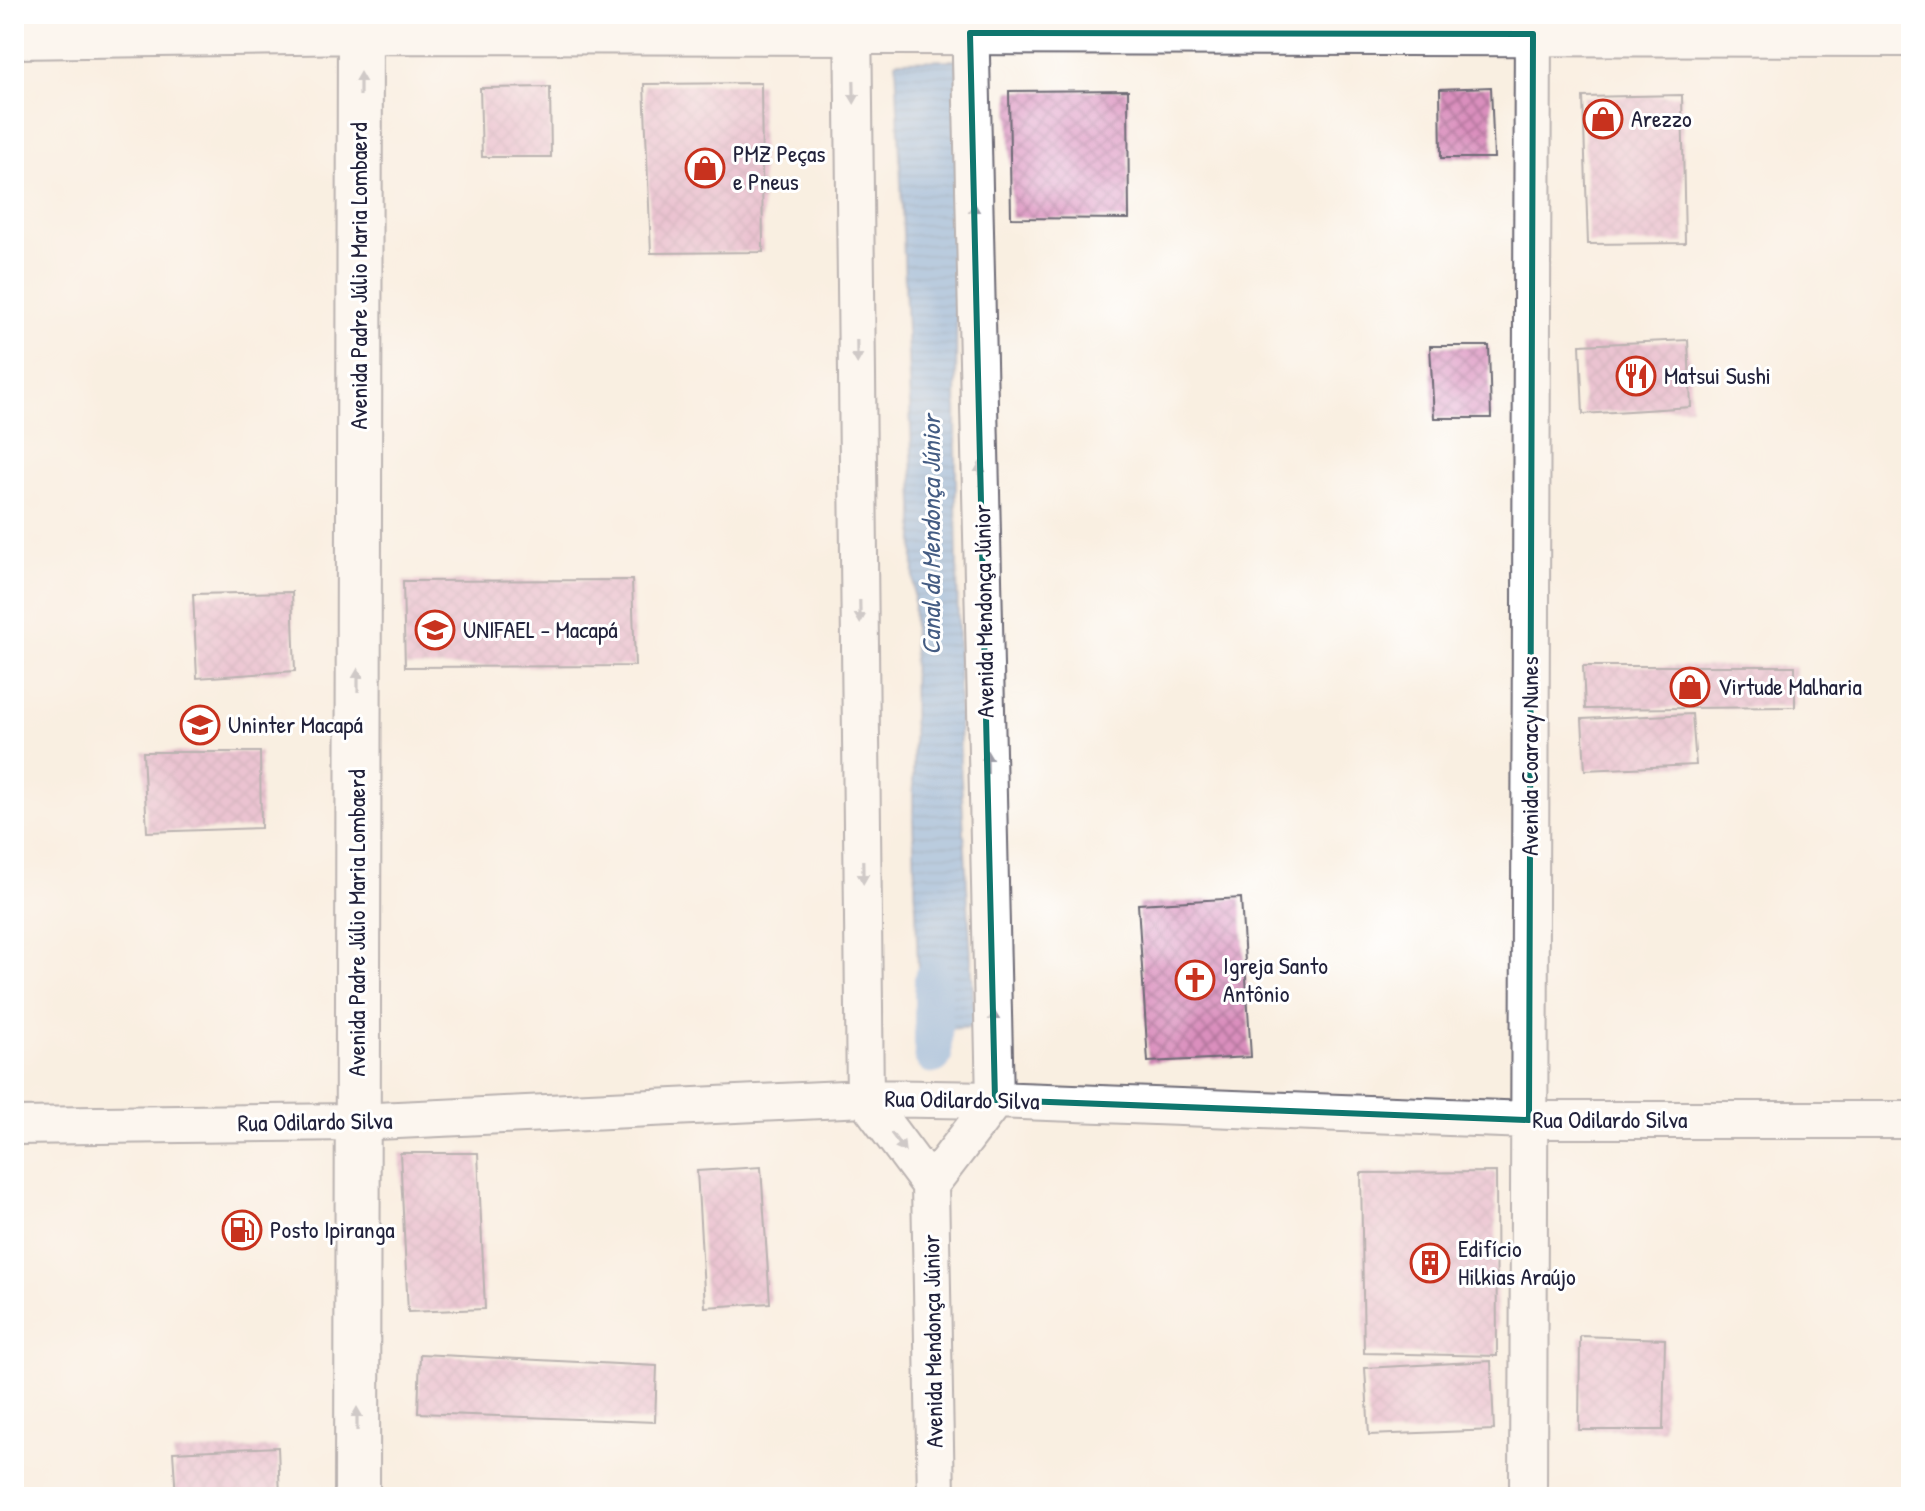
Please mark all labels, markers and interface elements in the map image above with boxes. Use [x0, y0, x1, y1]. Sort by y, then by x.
one-way arrow [354, 71, 366, 96]
one-way arrow [847, 80, 860, 105]
shop icon: Arezzo [1582, 98, 1624, 140]
place label: Arezzo [1631, 102, 1692, 134]
street label: Avenida Padre Júlio Maria Lombaerd [342, 122, 374, 430]
place label: PMZ Peças e Pneus [733, 137, 826, 197]
shop icon: PMZ Peças e Pneus [684, 147, 726, 189]
one-way arrow [968, 201, 980, 226]
one-way arrow [850, 340, 863, 365]
restaurant icon: Matsui Sushi [1615, 355, 1657, 397]
place label: Matsui Sushi [1664, 359, 1771, 391]
water label: Canal da Mendonça Júnior [913, 412, 948, 655]
one-way arrow [974, 461, 987, 486]
street label: Avenida Mendonça Júnior [965, 504, 1001, 718]
one-way arrow [853, 600, 866, 625]
school or university icon: UNIFAEL - Macapá [414, 609, 456, 651]
place label: UNIFAEL - Macapá [463, 613, 618, 645]
street label: Avenida Coaracy Nunes [1513, 656, 1545, 856]
shop icon: Virtude Malharia [1669, 666, 1711, 708]
one-way arrow [352, 667, 364, 692]
place label: Virtude Malharia [1718, 670, 1862, 702]
school or university icon: Uninter Macapá [179, 704, 221, 746]
place label: Uninter Macapá [228, 708, 363, 740]
one-way arrow [981, 749, 994, 774]
street label: Avenida Padre Júlio Maria Lombaerd [340, 769, 372, 1077]
one-way arrow [857, 860, 869, 885]
place label: Igreja Santo Antônio [1223, 949, 1328, 1009]
church icon: Igreja Santo Antônio [1174, 959, 1216, 1001]
one-way arrow [987, 1009, 1000, 1034]
street label: Rua Odilardo Silva [884, 1082, 1040, 1116]
street label: Rua Odilardo Silva [1533, 1103, 1687, 1135]
street label: Rua Odilardo Silva [237, 1104, 393, 1138]
one-way arrow [890, 1131, 906, 1153]
fuel station icon: Posto Ipiranga [221, 1209, 263, 1251]
place label: Posto Ipiranga [270, 1213, 395, 1245]
place label: Edifício Hilkias Araújo [1458, 1232, 1576, 1292]
street label: Avenida Mendonça Júnior [914, 1234, 950, 1448]
building icon: Edifício Hilkias Araújo [1409, 1242, 1451, 1284]
one-way arrow [351, 1406, 363, 1431]

